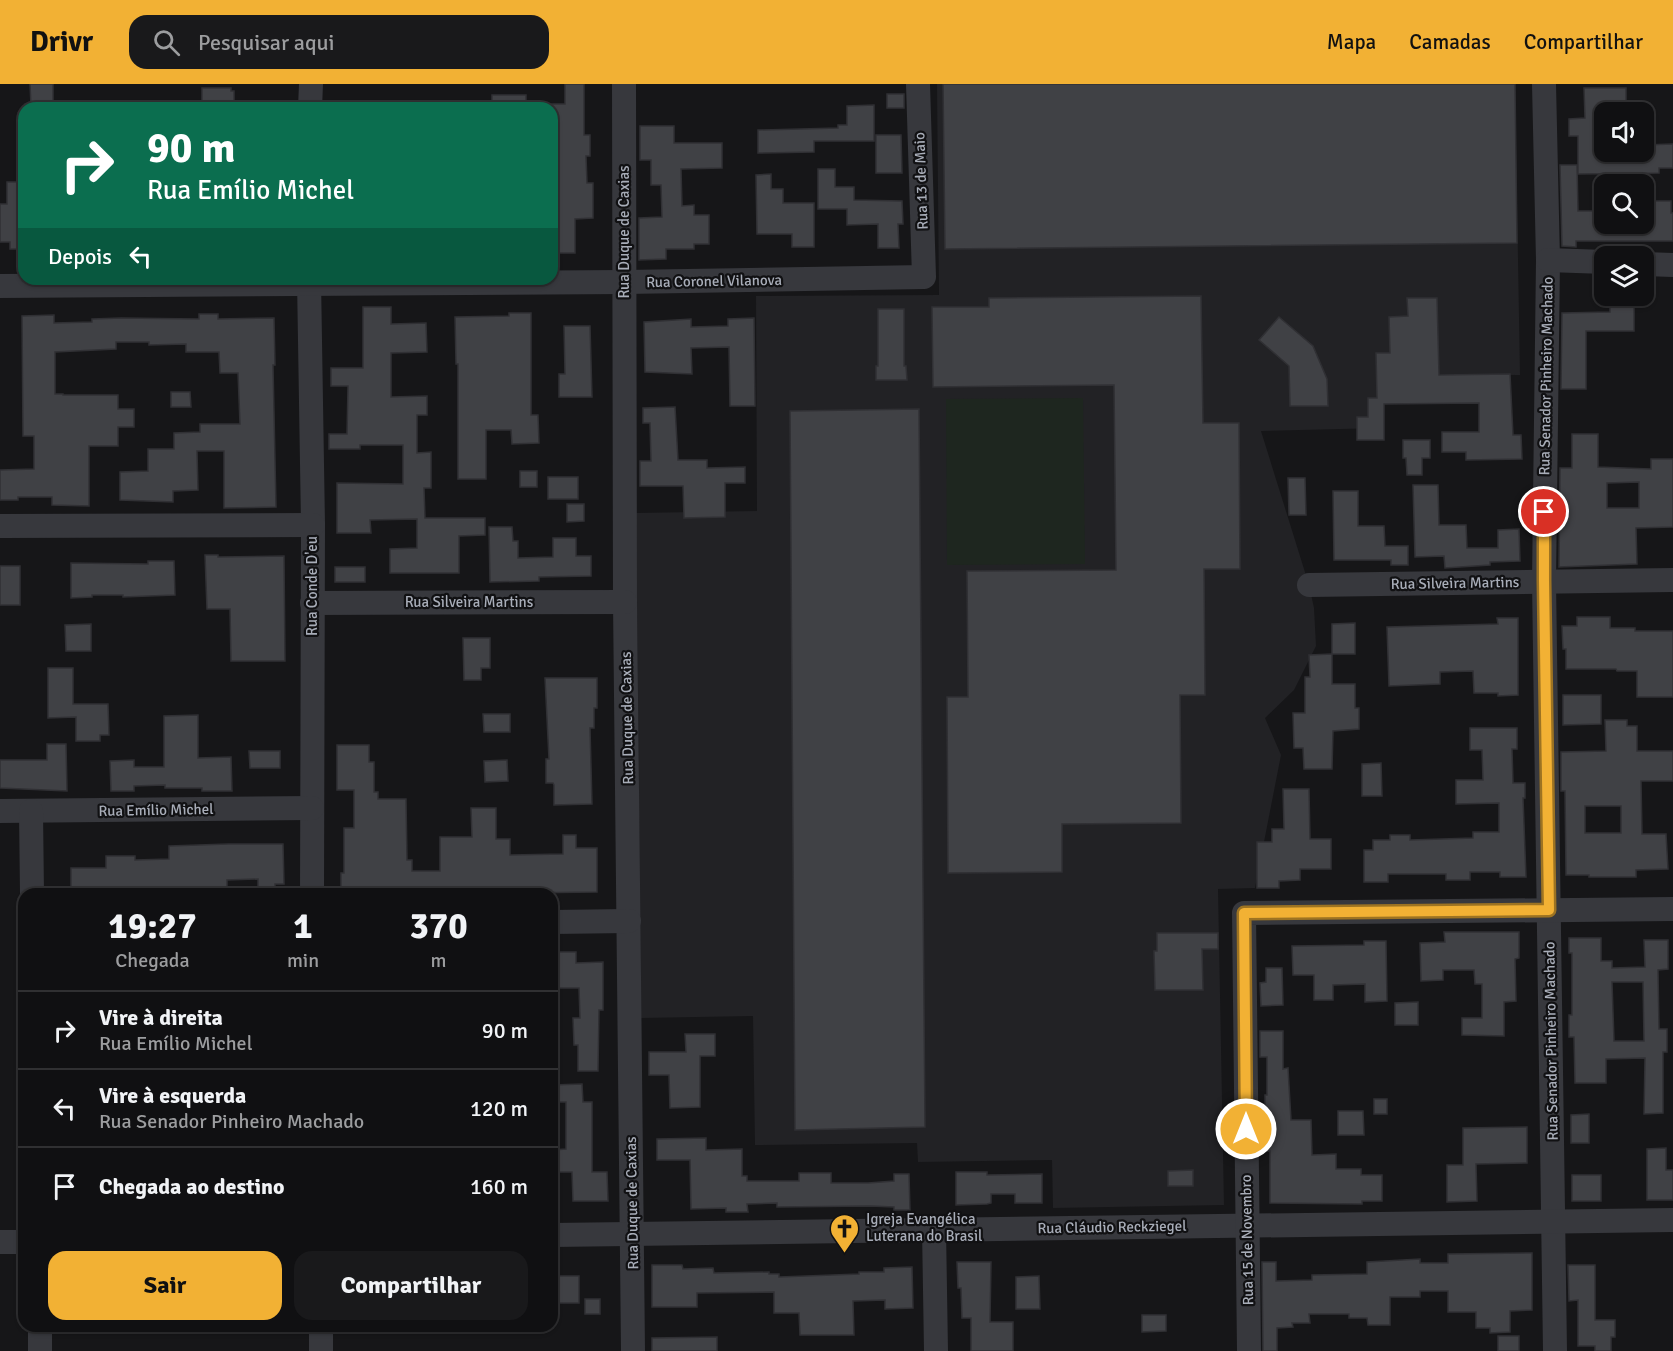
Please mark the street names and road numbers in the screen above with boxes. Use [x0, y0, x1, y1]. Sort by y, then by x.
street label: Rua 13 de Maio [910, 132, 932, 230]
street label: Rua Duque de Caxias [615, 165, 633, 299]
street label: Rua Coronel Vilanova [646, 271, 782, 291]
street label: Rua Senador Pinheiro Machado [1535, 276, 1557, 476]
street label: Rua Conde D'eu [303, 536, 321, 636]
street label: Rua Silveira Martins [1391, 573, 1520, 593]
street label: Rua Silveira Martins [405, 593, 534, 611]
street label: Rua Duque de Caxias [617, 651, 637, 785]
street label: Rua Emílio Michel [98, 800, 214, 820]
street label: Rua Senador Pinheiro Machado [1540, 941, 1562, 1141]
street label: Rua Duque de Caxias [622, 1136, 642, 1270]
street label: Rua 15 de Novembro [1237, 1174, 1257, 1306]
street label: Rua Cláudio Reckziegel [1037, 1217, 1187, 1237]

